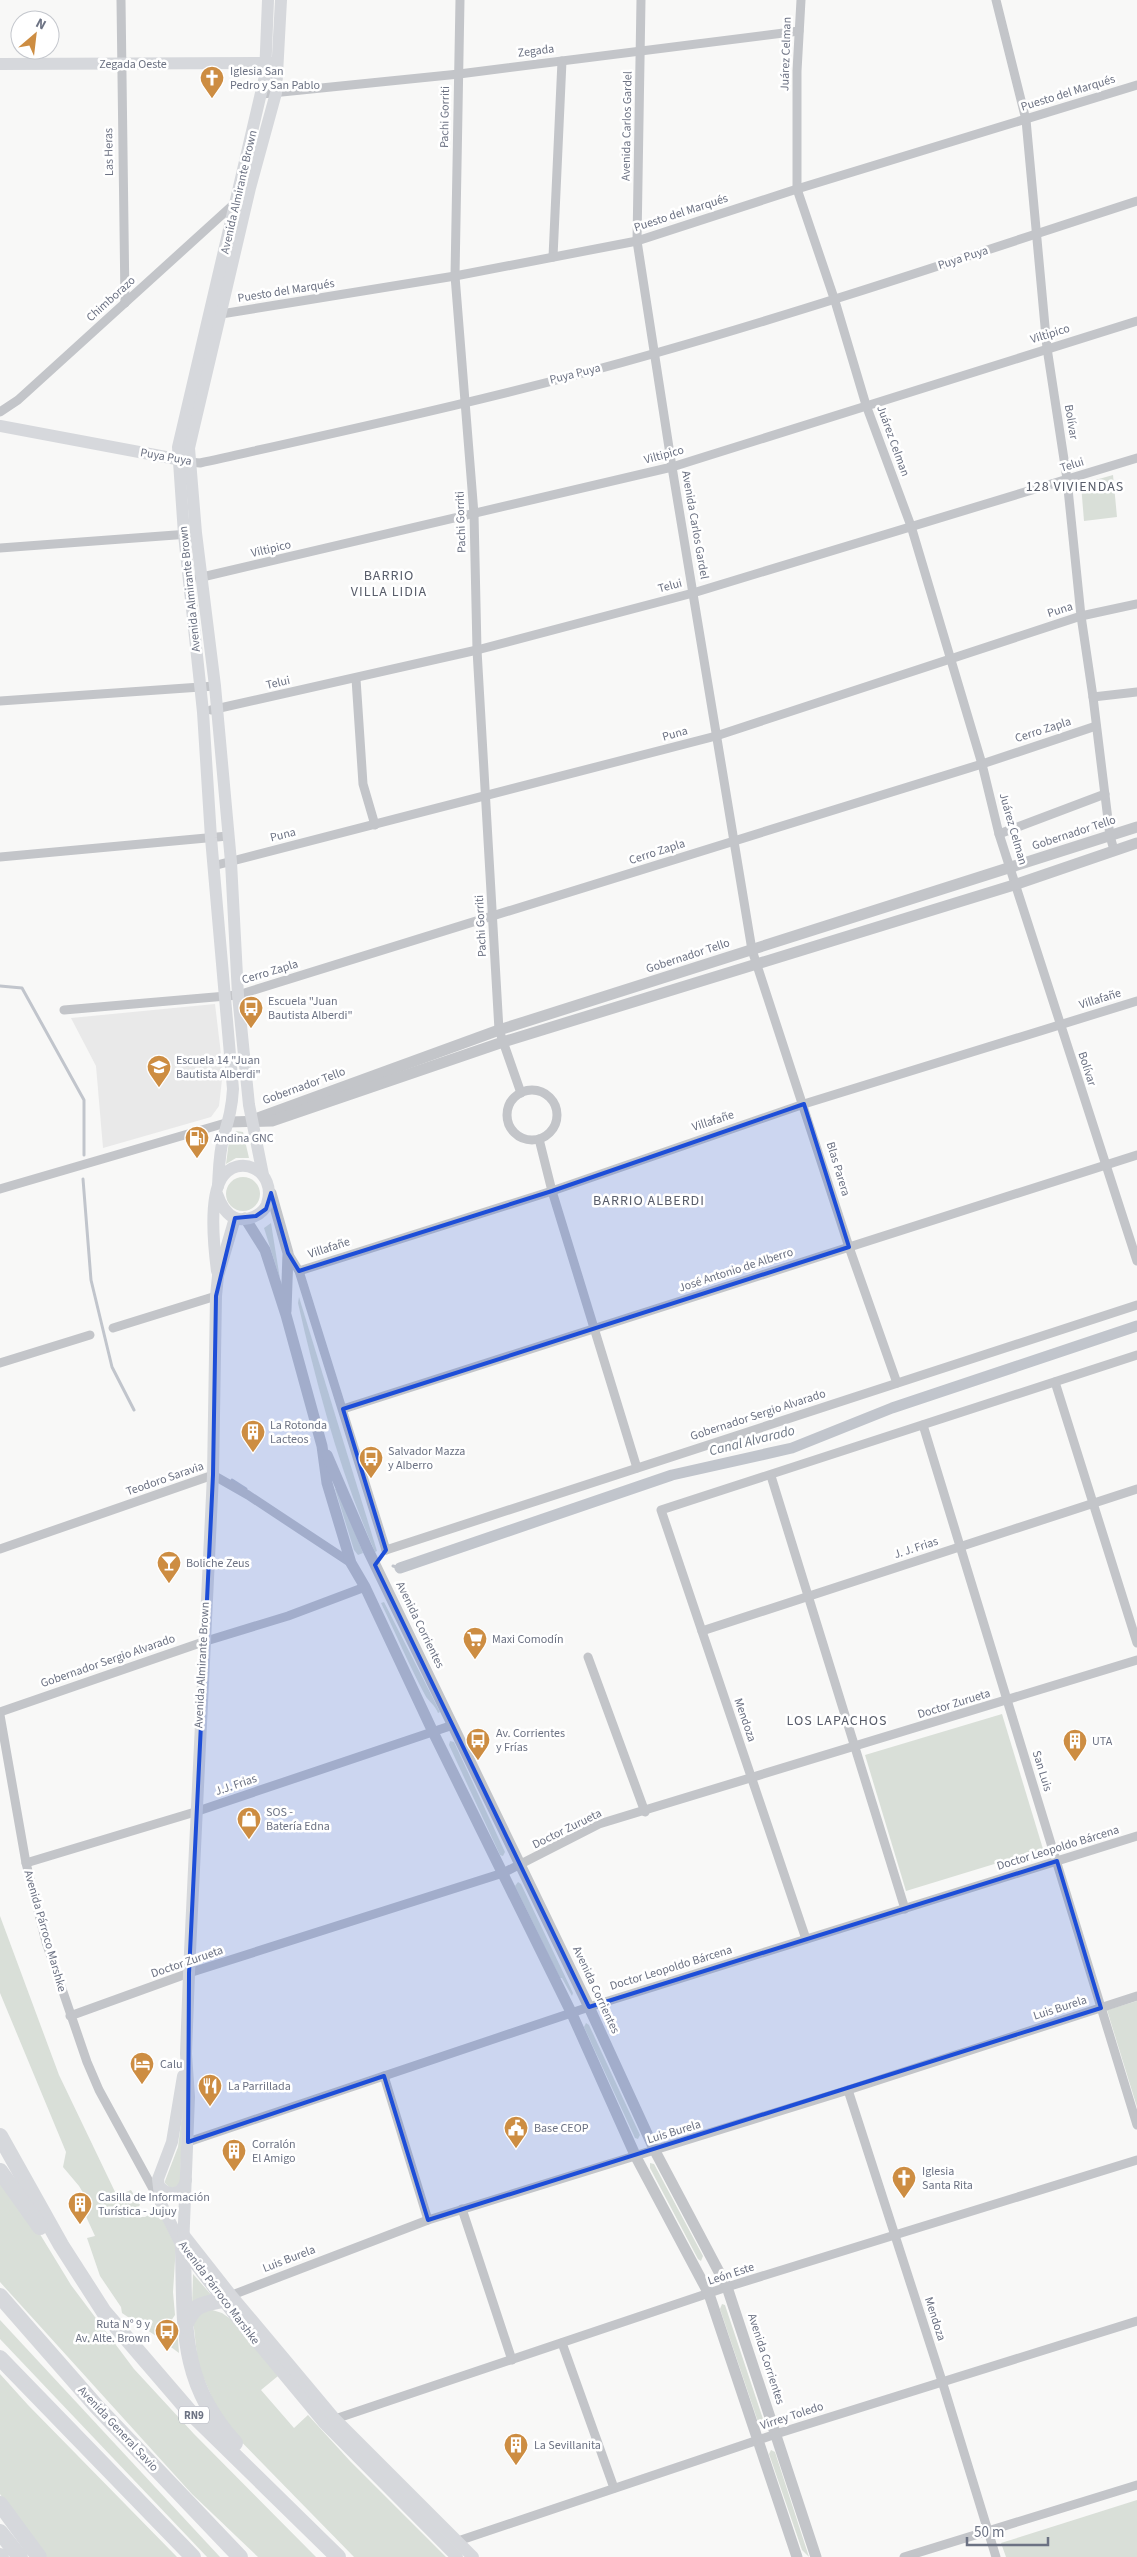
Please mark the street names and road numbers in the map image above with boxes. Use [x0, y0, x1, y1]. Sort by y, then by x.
street label: Juárez Celman [776, 17, 796, 91]
street label: Zegada [517, 40, 555, 62]
street label: Zegada Oeste [99, 56, 167, 73]
street label: Avenida Carlos Gardel [618, 71, 636, 181]
street label: Puesto del Marqués [1019, 71, 1117, 115]
street label: Pachi Gorriti [436, 86, 454, 148]
street label: Las Heras [100, 128, 118, 176]
street label: Avenida Almirante Brown [216, 128, 262, 256]
street label: Puesto del Marqués [632, 190, 730, 236]
street label: Puya Puya [936, 242, 990, 274]
street label: Chimborazo [83, 272, 139, 326]
street label: Puesto del Marqués [236, 275, 336, 307]
street label: Viltipico [1028, 320, 1072, 348]
street label: Puya Puya [548, 359, 602, 389]
street label: Juárez Celman [872, 403, 914, 479]
street label: Bolívar [1060, 403, 1082, 442]
street label: Viltipico [642, 442, 686, 468]
street label: Puya Puya [139, 444, 193, 470]
street label: Telui [1058, 453, 1086, 477]
street label: Avenida Carlos Gardel [677, 469, 713, 581]
street label: Pachi Gorriti [451, 491, 471, 553]
street label: Avenida Almirante Brown [175, 525, 205, 653]
street label: Viltipico [249, 536, 293, 562]
street label: Telui [656, 575, 684, 597]
street label: Puna [1045, 598, 1075, 622]
street label: Telui [264, 672, 292, 694]
street label: Cerro Zapla [1013, 713, 1073, 747]
street label: Puna [660, 722, 690, 746]
street label: Juárez Celman [995, 791, 1031, 867]
street label: Gobernador Tello [1030, 811, 1118, 855]
street label: Puna [268, 824, 298, 846]
street label: Cerro Zapla [627, 835, 687, 869]
street label: Pachi Gorriti [471, 895, 491, 957]
street label: Gobernador Tello [644, 934, 732, 978]
street label: Cerro Zapla [240, 955, 300, 989]
street label: Villafañe [1077, 985, 1123, 1013]
street label: Bolívar [1073, 1050, 1101, 1089]
street label: Gobernador Tello [260, 1063, 348, 1109]
street label: Villafañe [690, 1106, 736, 1136]
street label: Blas Parera [822, 1140, 854, 1198]
street label: Villafañe [306, 1233, 352, 1263]
street label: José Antonio de Alberro [677, 1243, 795, 1297]
street label: Gobernador Sergio Alvarado [688, 1385, 828, 1445]
street label: Teodoro Saravia [124, 1458, 206, 1500]
street label: J. J. Frias [892, 1533, 940, 1563]
street label: Avenida Corrientes [392, 1579, 448, 1671]
street label: Avenida Almirante Brown [190, 1601, 214, 1729]
street label: Gobernador Sergio Alvarado [38, 1630, 178, 1692]
street label: Doctor Zurueta [916, 1685, 992, 1723]
street label: Mendoza [730, 1696, 760, 1744]
street label: San Luis [1028, 1749, 1056, 1793]
street label: J.J. Frias [213, 1770, 259, 1800]
street label: Doctor Zurueta [529, 1805, 605, 1853]
street label: Doctor Leopoldo Bárcena [995, 1821, 1121, 1875]
street label: Avenida Párroco Marshke [19, 1868, 71, 1994]
street label: Doctor Leopoldo Bárcena [608, 1941, 734, 1995]
street label: Doctor Zurueta [149, 1942, 225, 1982]
street label: Avenida Corrientes [568, 1944, 624, 2036]
street label: Luis Burela [1031, 1991, 1089, 2025]
street label: Luis Burela [645, 2116, 703, 2148]
street label: Avenida Párroco Marshke [174, 2238, 264, 2348]
street label: Luis Burela [260, 2241, 318, 2277]
street label: León Este [706, 2258, 757, 2290]
street label: Mendoza [920, 2295, 950, 2343]
street label: Avenida Corrientes [743, 2311, 789, 2407]
street label: Avenida General Savio [74, 2382, 162, 2476]
street label: Virrey Toledo [758, 2398, 826, 2434]
road number: RN9 [179, 2406, 209, 2424]

